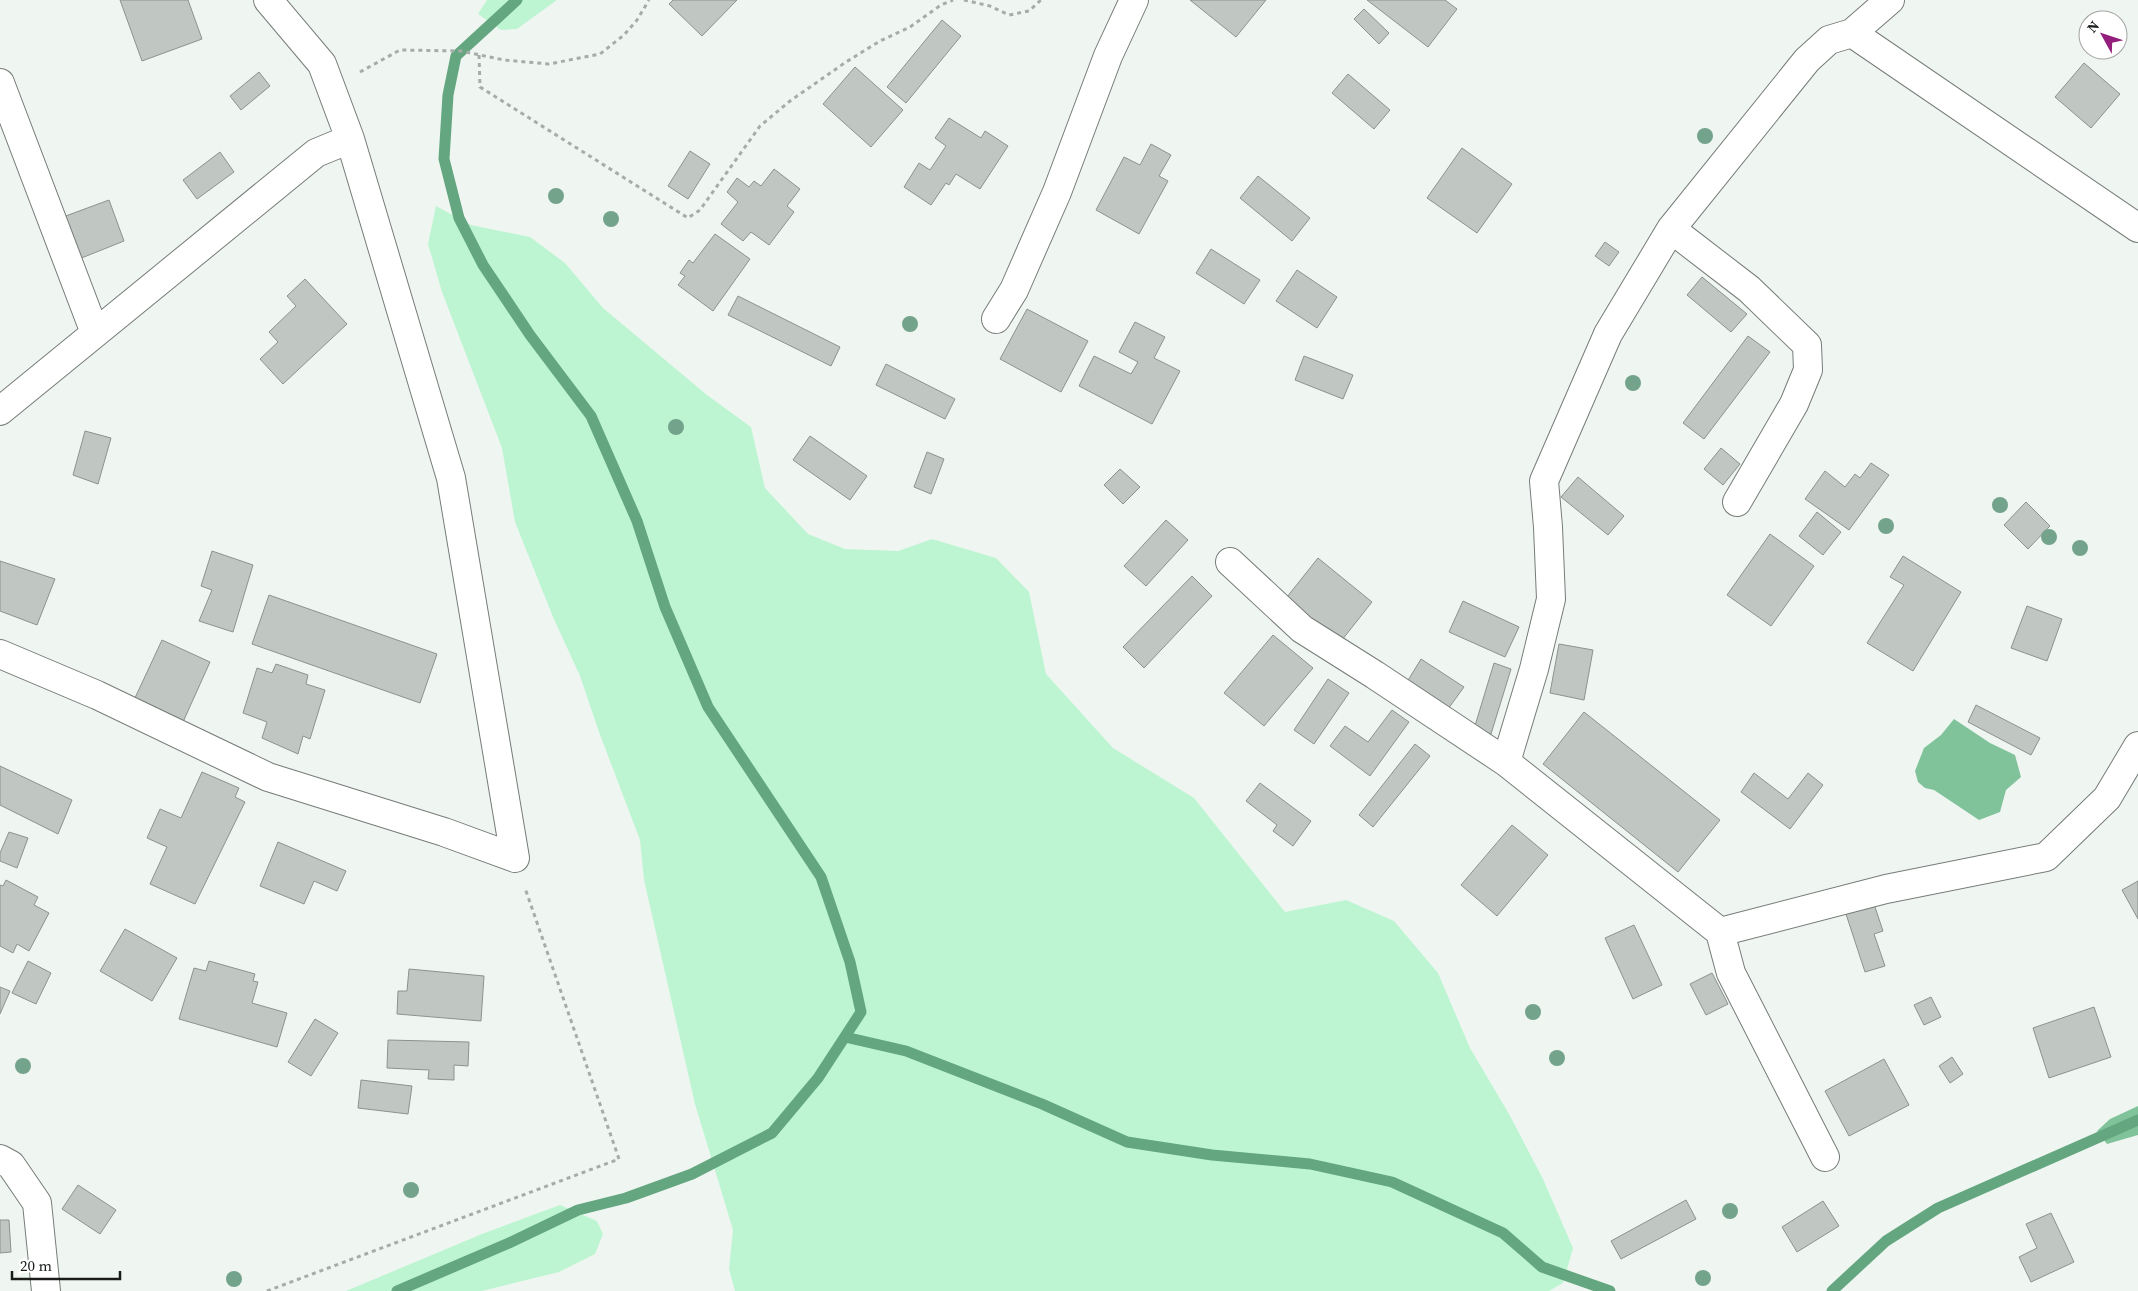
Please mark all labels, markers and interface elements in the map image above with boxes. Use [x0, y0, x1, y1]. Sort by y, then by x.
north arrow [2078, 10, 2128, 60]
text: N [2082, 16, 2104, 37]
scale bar [12, 1248, 120, 1280]
text: 20 m [20, 1255, 52, 1276]

